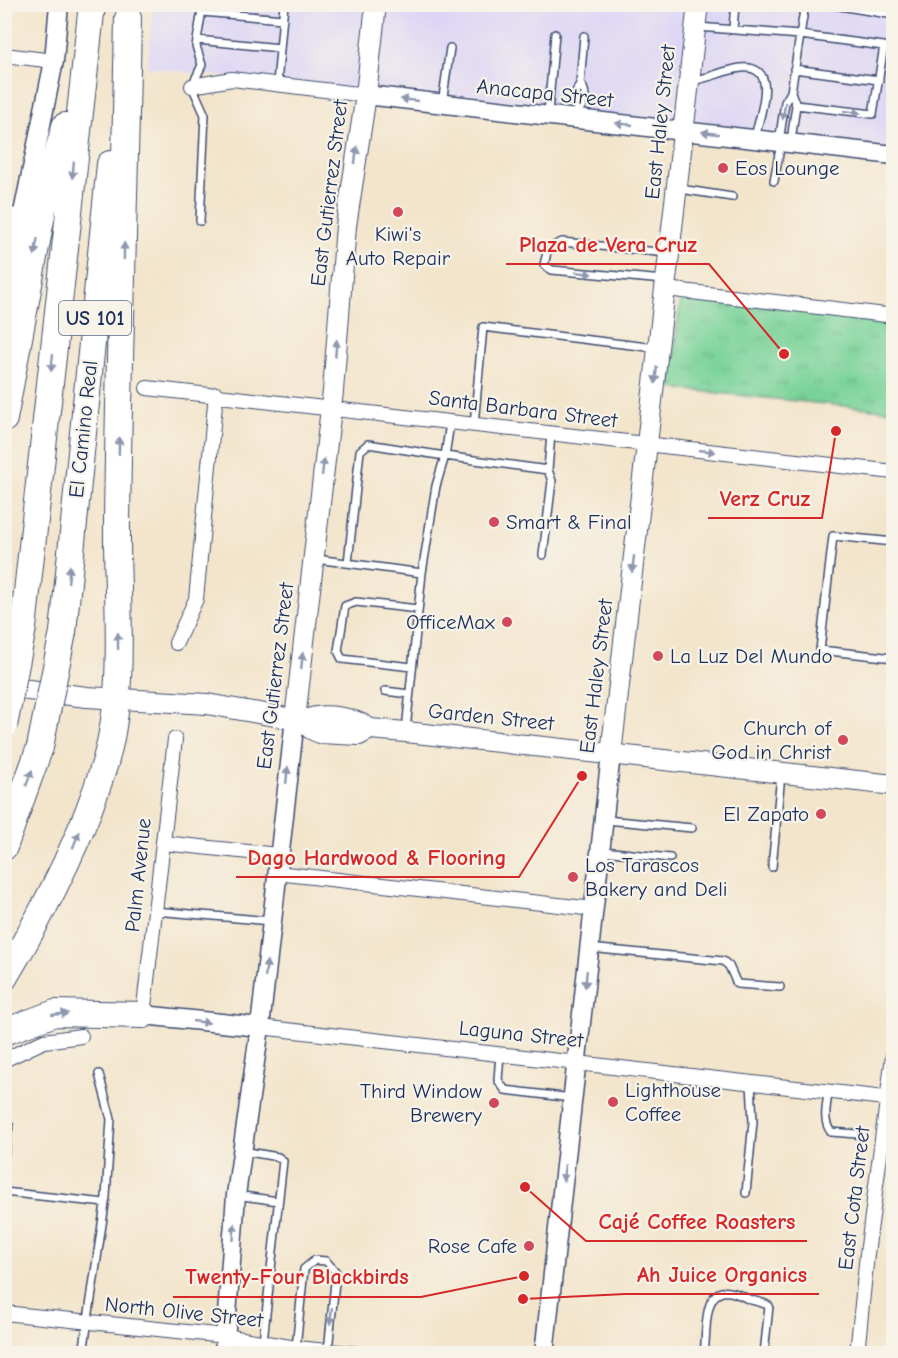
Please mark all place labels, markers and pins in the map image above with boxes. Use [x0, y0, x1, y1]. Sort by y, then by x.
place label: Eos Lounge [735, 156, 840, 180]
marker: Eos Lounge [716, 161, 730, 175]
marker: Kiwi's Auto Repair [391, 205, 405, 219]
place label: Kiwi's Auto Repair [346, 222, 451, 270]
callout: Plaza de Vera Cruz [506, 224, 709, 264]
callout: Verz Cruz [708, 478, 822, 518]
place label: Smart & Final [506, 510, 632, 534]
marker: Smart & Final [487, 515, 501, 529]
place label: OfficeMax [406, 610, 495, 634]
marker: OfficeMax [500, 615, 514, 629]
place label: La Luz Del Mundo [670, 644, 833, 668]
marker: La Luz Del Mundo [651, 649, 665, 663]
place label: Church of God in Christ [711, 716, 832, 764]
marker: Church of God in Christ [836, 733, 850, 747]
place label: El Zapato [723, 802, 809, 826]
marker: El Zapato [814, 807, 828, 821]
callout: Dago Hardwood & Flooring [236, 837, 519, 877]
place label: Los Tarascos Bakery and Deli [585, 853, 728, 901]
marker: Los Tarascos Bakery and Deli [566, 870, 580, 884]
place label: Lighthouse Coffee [625, 1078, 721, 1126]
place label: Third Window Brewery [360, 1079, 483, 1127]
marker: Lighthouse Coffee [606, 1095, 620, 1109]
marker: Third Window Brewery [487, 1096, 501, 1110]
callout: Cajé Coffee Roasters [586, 1201, 807, 1241]
place label: Rose Cafe [428, 1234, 517, 1258]
marker: Rose Cafe [522, 1239, 536, 1253]
callout: Ah Juice Organics [625, 1254, 819, 1294]
callout: Twenty-Four Blackbirds [173, 1257, 421, 1297]

